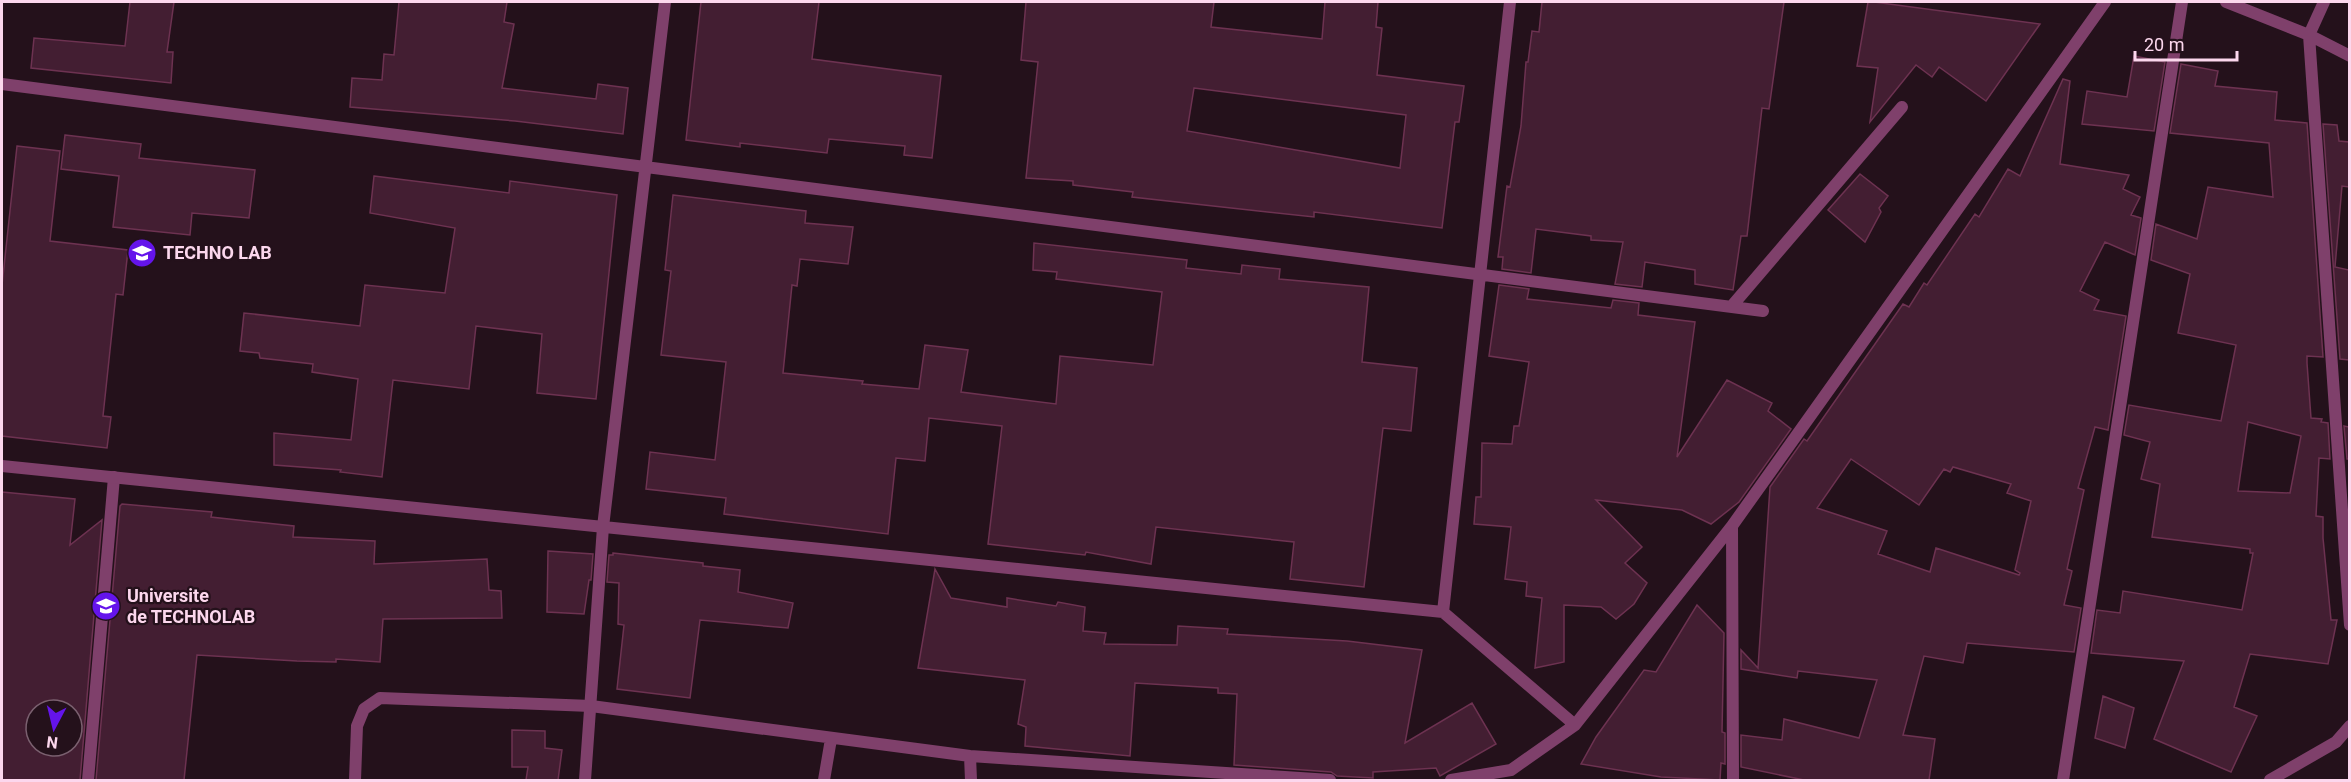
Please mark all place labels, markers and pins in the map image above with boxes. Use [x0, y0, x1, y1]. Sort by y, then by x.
school or university icon: TECHNO LAB [126, 237, 158, 269]
place label: TECHNO LAB [163, 242, 272, 263]
place label: Universite de TECHNOLAB [127, 585, 255, 627]
school or university icon: Universite de TECHNOLAB [90, 590, 122, 622]

